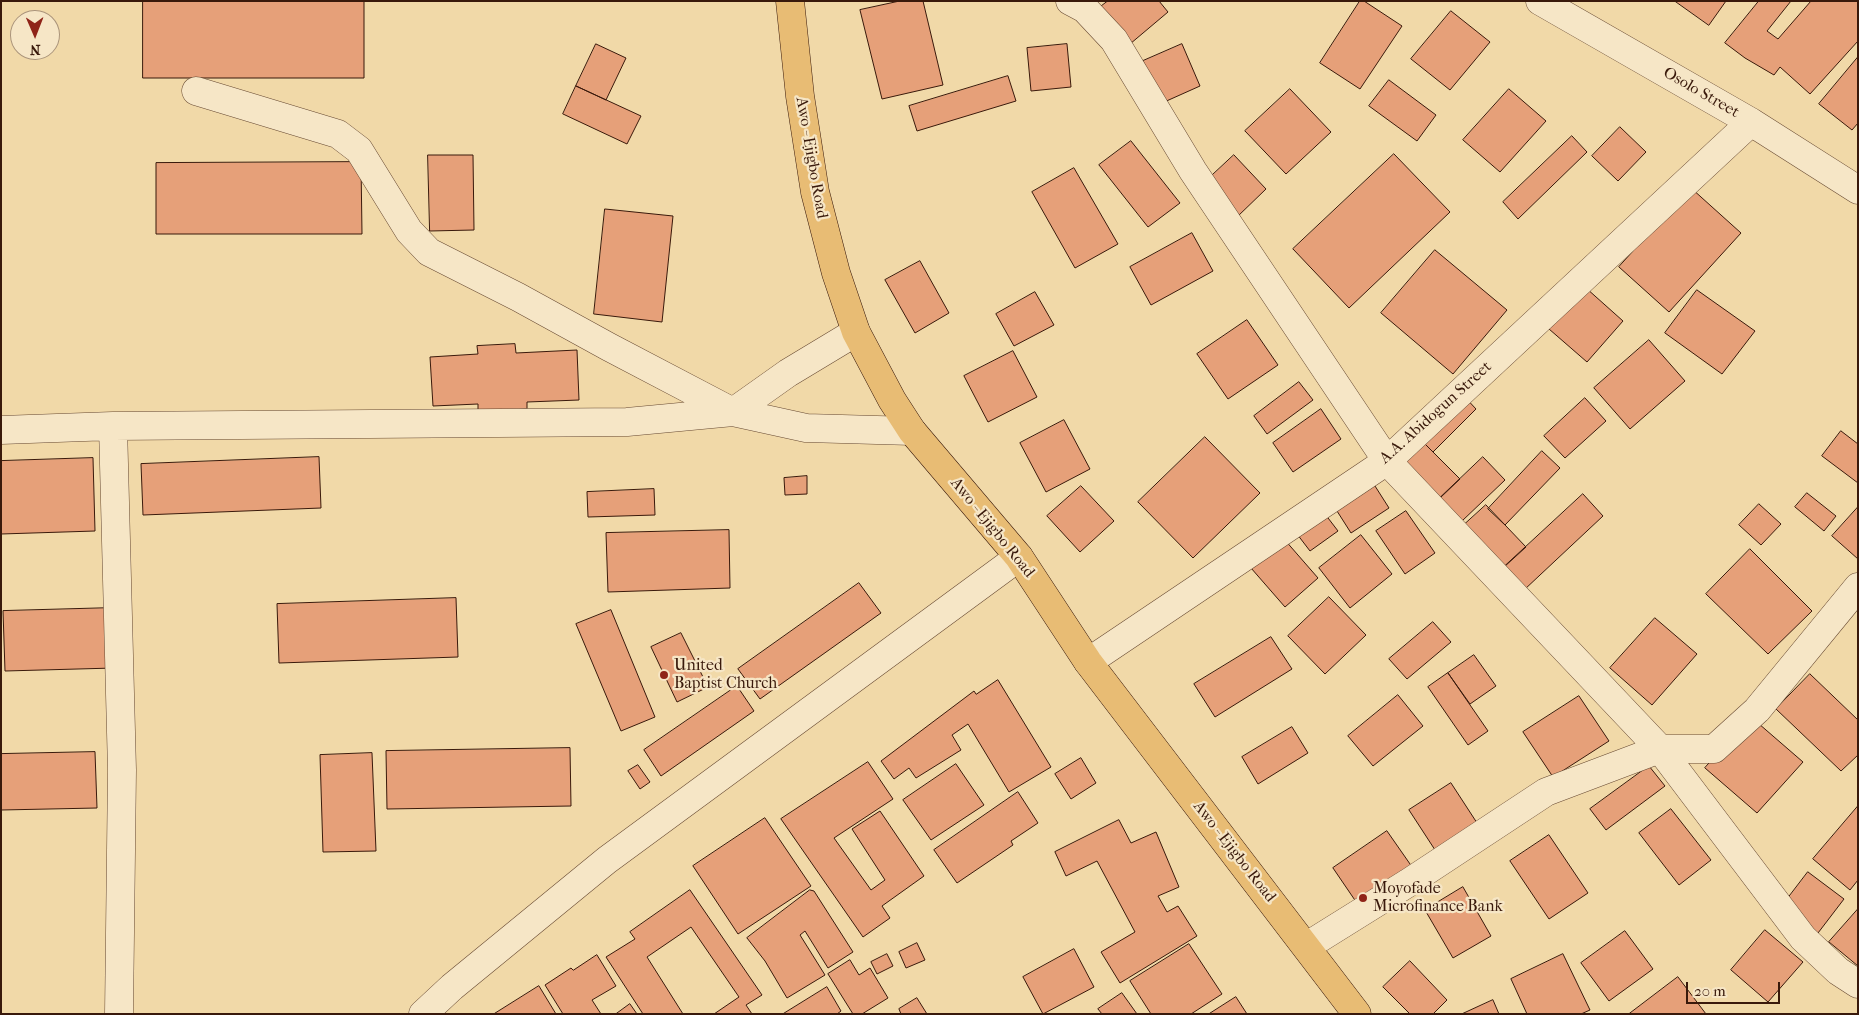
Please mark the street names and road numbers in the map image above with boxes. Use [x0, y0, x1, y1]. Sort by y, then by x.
street label: Osolo Street [1660, 64, 1742, 122]
street label: Awo - Ejigbo Road [791, 96, 831, 220]
street label: A.A. Abidogun Street [1376, 358, 1496, 468]
street label: Awo - Ejigbo Road [946, 474, 1038, 582]
street label: Awo - Ejigbo Road [1189, 798, 1279, 906]

